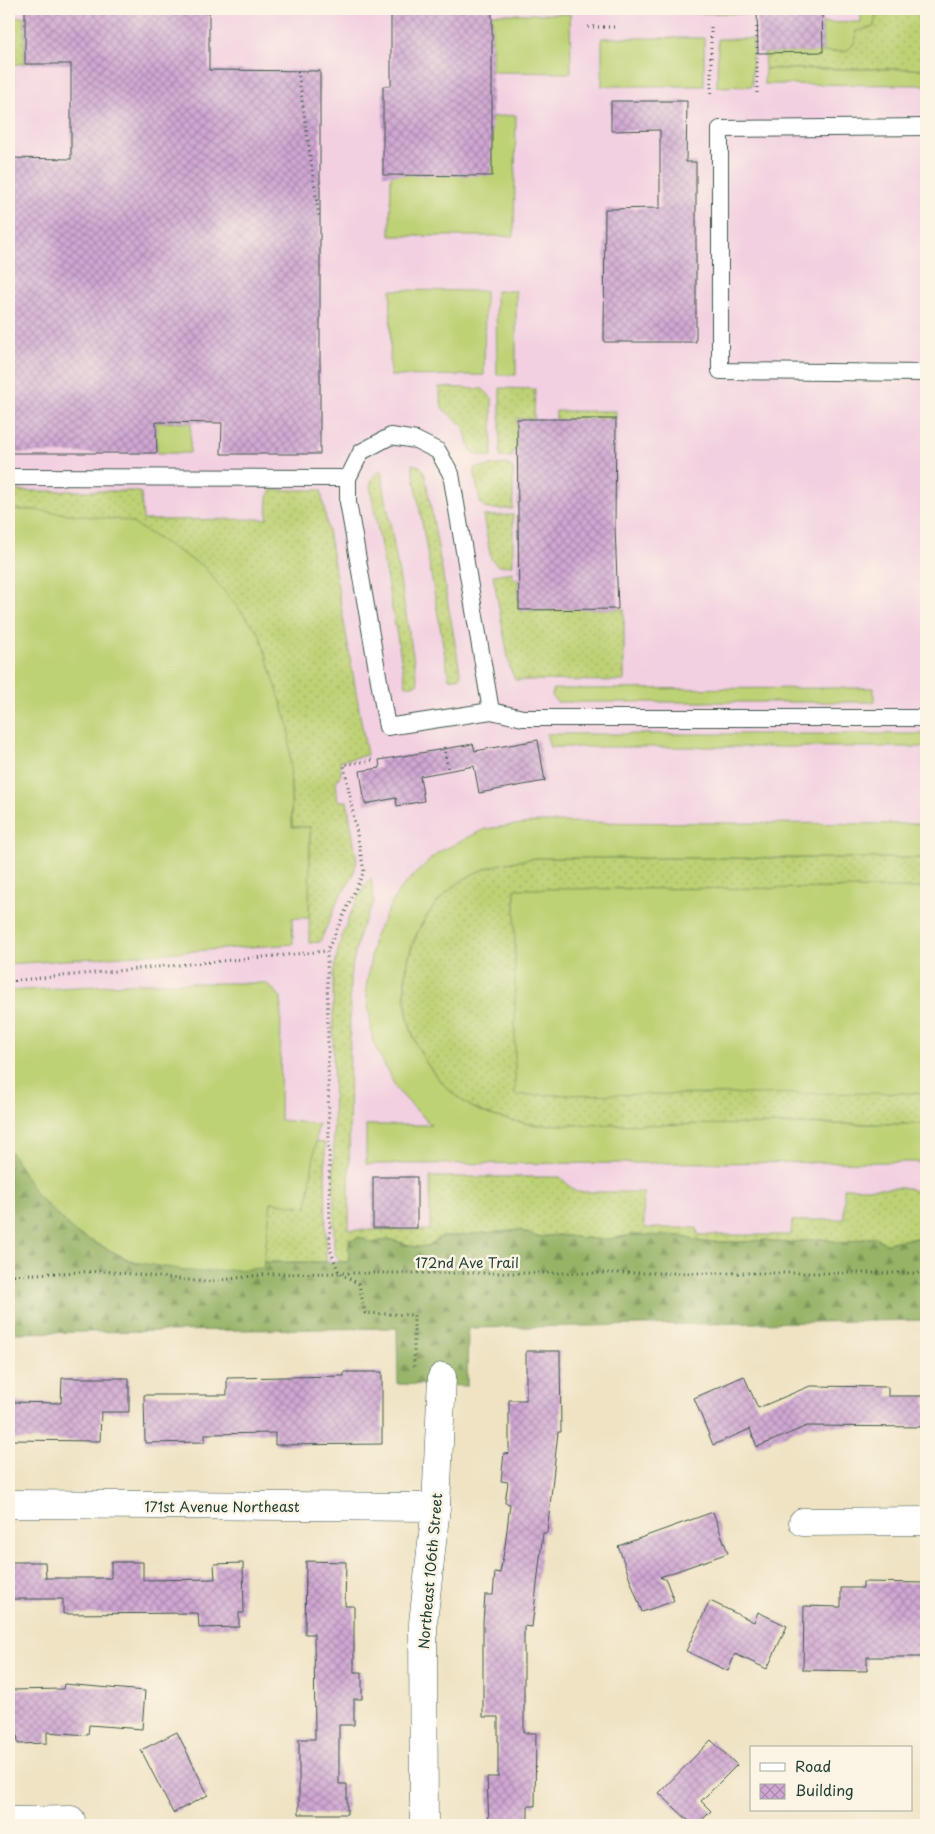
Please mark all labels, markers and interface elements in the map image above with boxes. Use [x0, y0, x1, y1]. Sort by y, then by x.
street label: 172nd Ave Trail [415, 1252, 519, 1273]
street label: Northeast 106th Street [413, 1492, 447, 1650]
street label: 171st Avenue Northeast [144, 1496, 300, 1517]
legend [750, 1746, 912, 1812]
text: Road [795, 1754, 831, 1777]
text: Building [795, 1778, 854, 1801]

